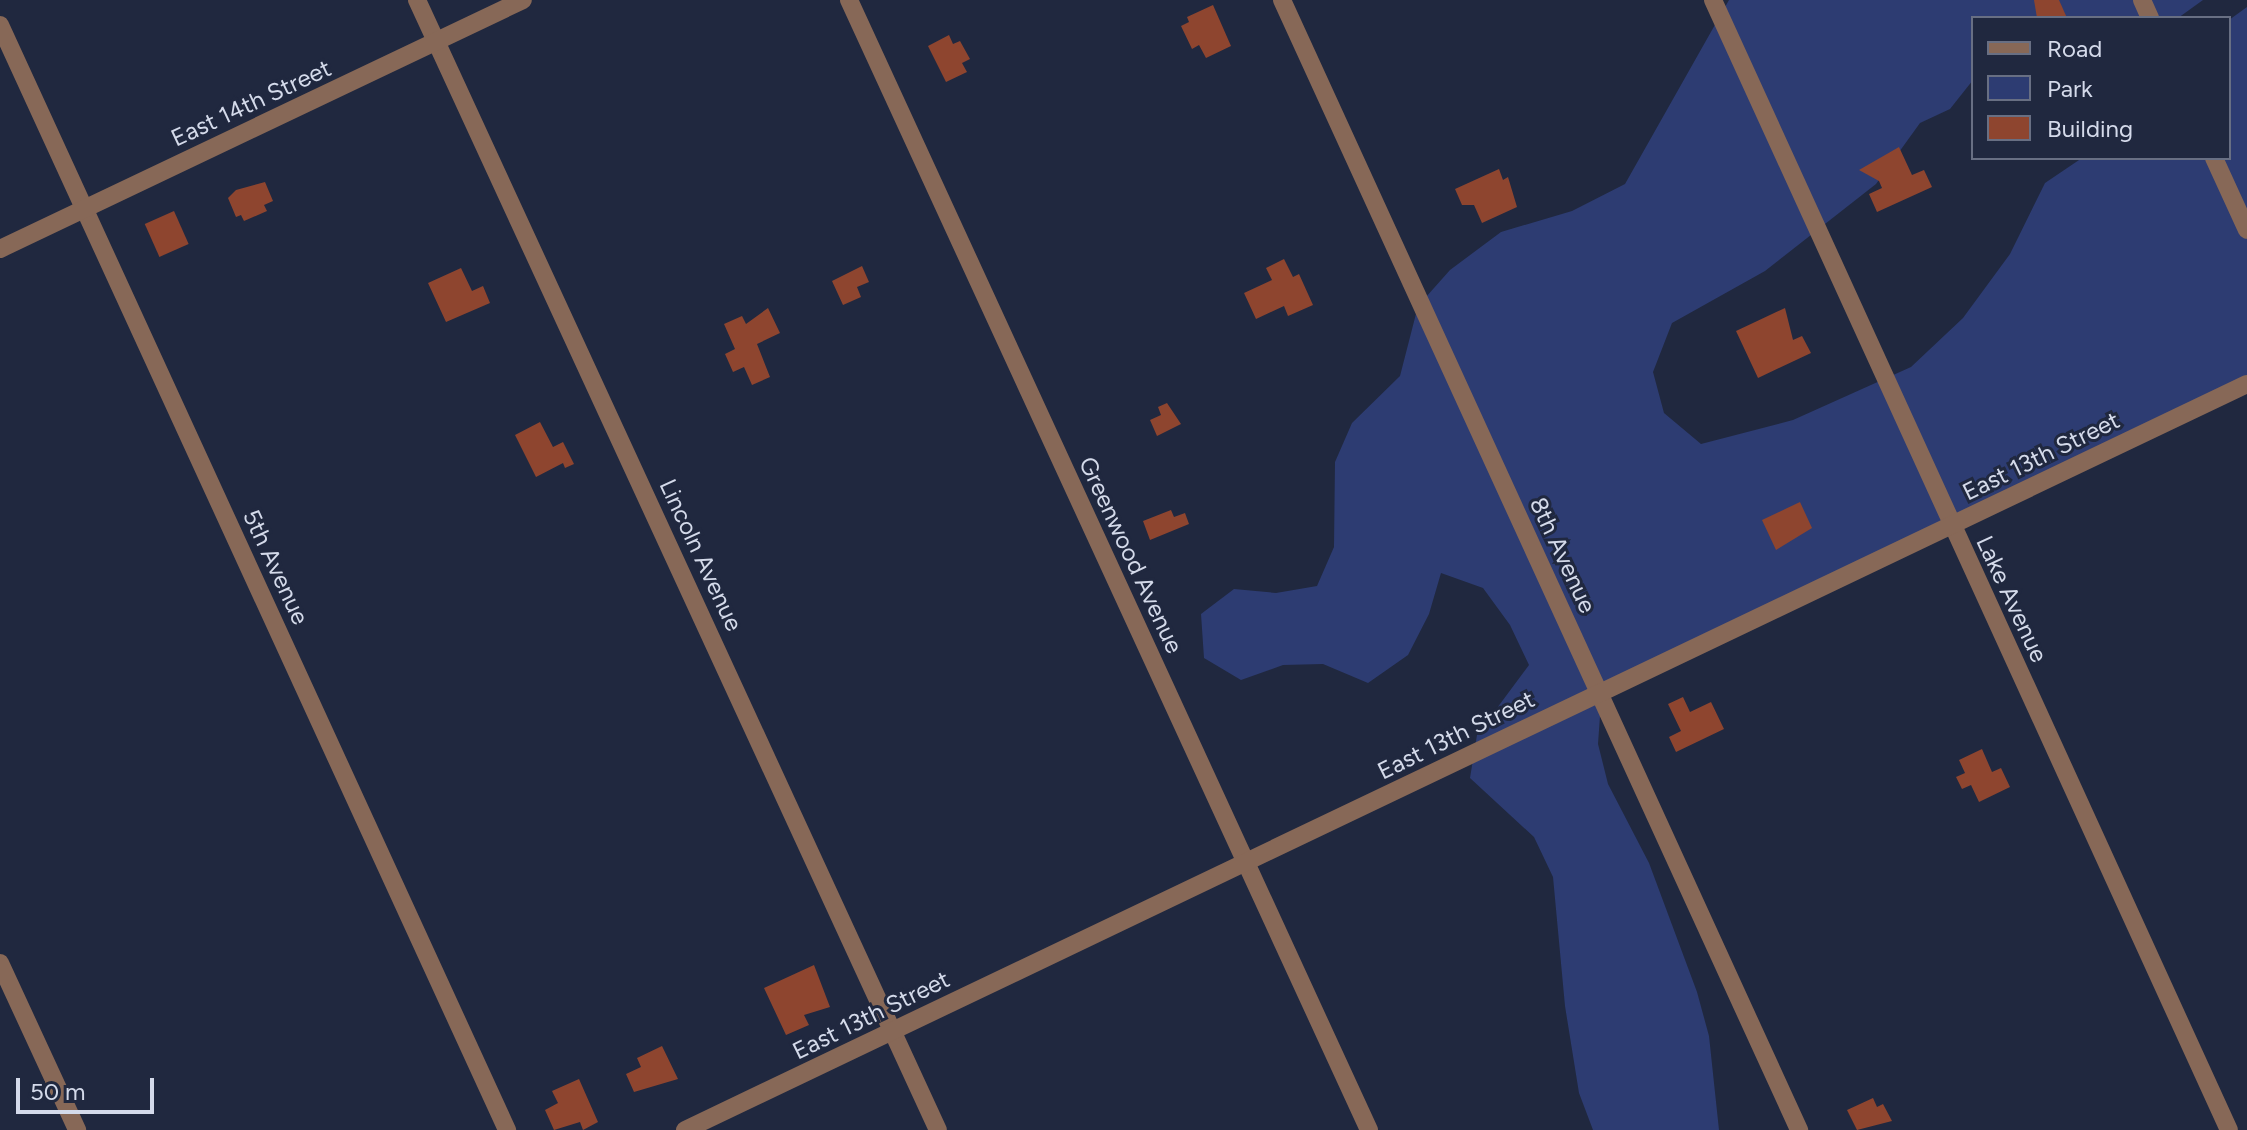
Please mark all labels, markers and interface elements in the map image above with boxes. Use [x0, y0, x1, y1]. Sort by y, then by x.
legend [1971, 16, 2231, 160]
text: Road [2047, 34, 2102, 63]
street label: East 14th Street [167, 53, 335, 153]
text: Park [2047, 74, 2093, 103]
text: Building [2047, 114, 2133, 143]
street label: East 13th Street [1958, 406, 2124, 506]
street label: Greenwood Avenue [1073, 452, 1189, 658]
street label: Lincoln Avenue [653, 475, 749, 635]
street label: 8th Avenue [1524, 493, 1602, 617]
street label: 5th Avenue [237, 505, 315, 629]
street label: Lake Avenue [1970, 531, 2054, 667]
street label: East 13th Street [1373, 685, 1539, 785]
street label: East 13th Street [788, 965, 954, 1065]
scale bar [20, 1062, 158, 1112]
text: 50 m [30, 1077, 86, 1106]

